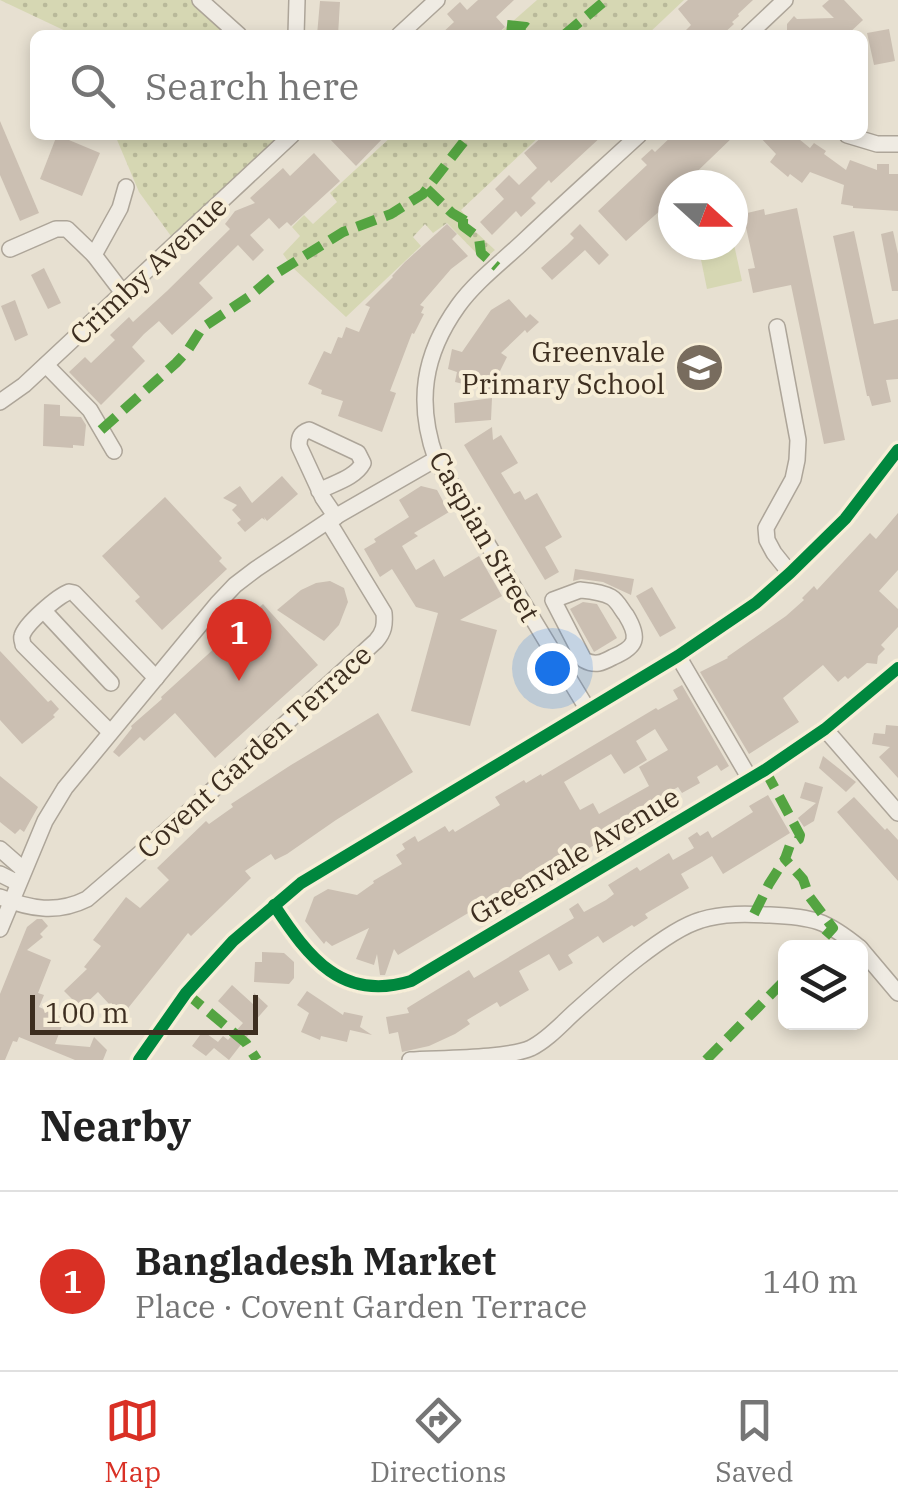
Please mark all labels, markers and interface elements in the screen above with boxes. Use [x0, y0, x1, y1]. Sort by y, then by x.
search box [30, 30, 868, 140]
icon: search [65, 58, 120, 113]
text: Search here [145, 61, 359, 110]
north arrow [658, 170, 748, 260]
street label: Crimby Avenue [61, 188, 235, 352]
place label: Greenvale Primary School [461, 333, 665, 402]
school or university icon: Greenvale Primary School [674, 341, 726, 393]
street label: Caspian Street [421, 444, 549, 628]
pin: 1 [206, 598, 272, 681]
street label: Covent Garden Terrace [129, 636, 379, 866]
your location [527, 643, 578, 694]
street label: Greenvale Avenue [462, 778, 686, 932]
map controls [778, 940, 868, 1030]
button: layers [778, 940, 868, 1030]
scale bar [30, 990, 258, 1034]
text: 100 m [45, 994, 129, 1031]
text: Nearby [40, 1098, 191, 1153]
text: Bangladesh Market [135, 1236, 496, 1285]
text: 1 [63, 1260, 82, 1302]
text: 140 m [762, 1260, 858, 1302]
text: Place · Covent Garden Terrace [135, 1285, 587, 1327]
tab: Map [104, 1393, 161, 1490]
tab: Directions [370, 1393, 506, 1490]
tab: Saved [715, 1393, 794, 1490]

